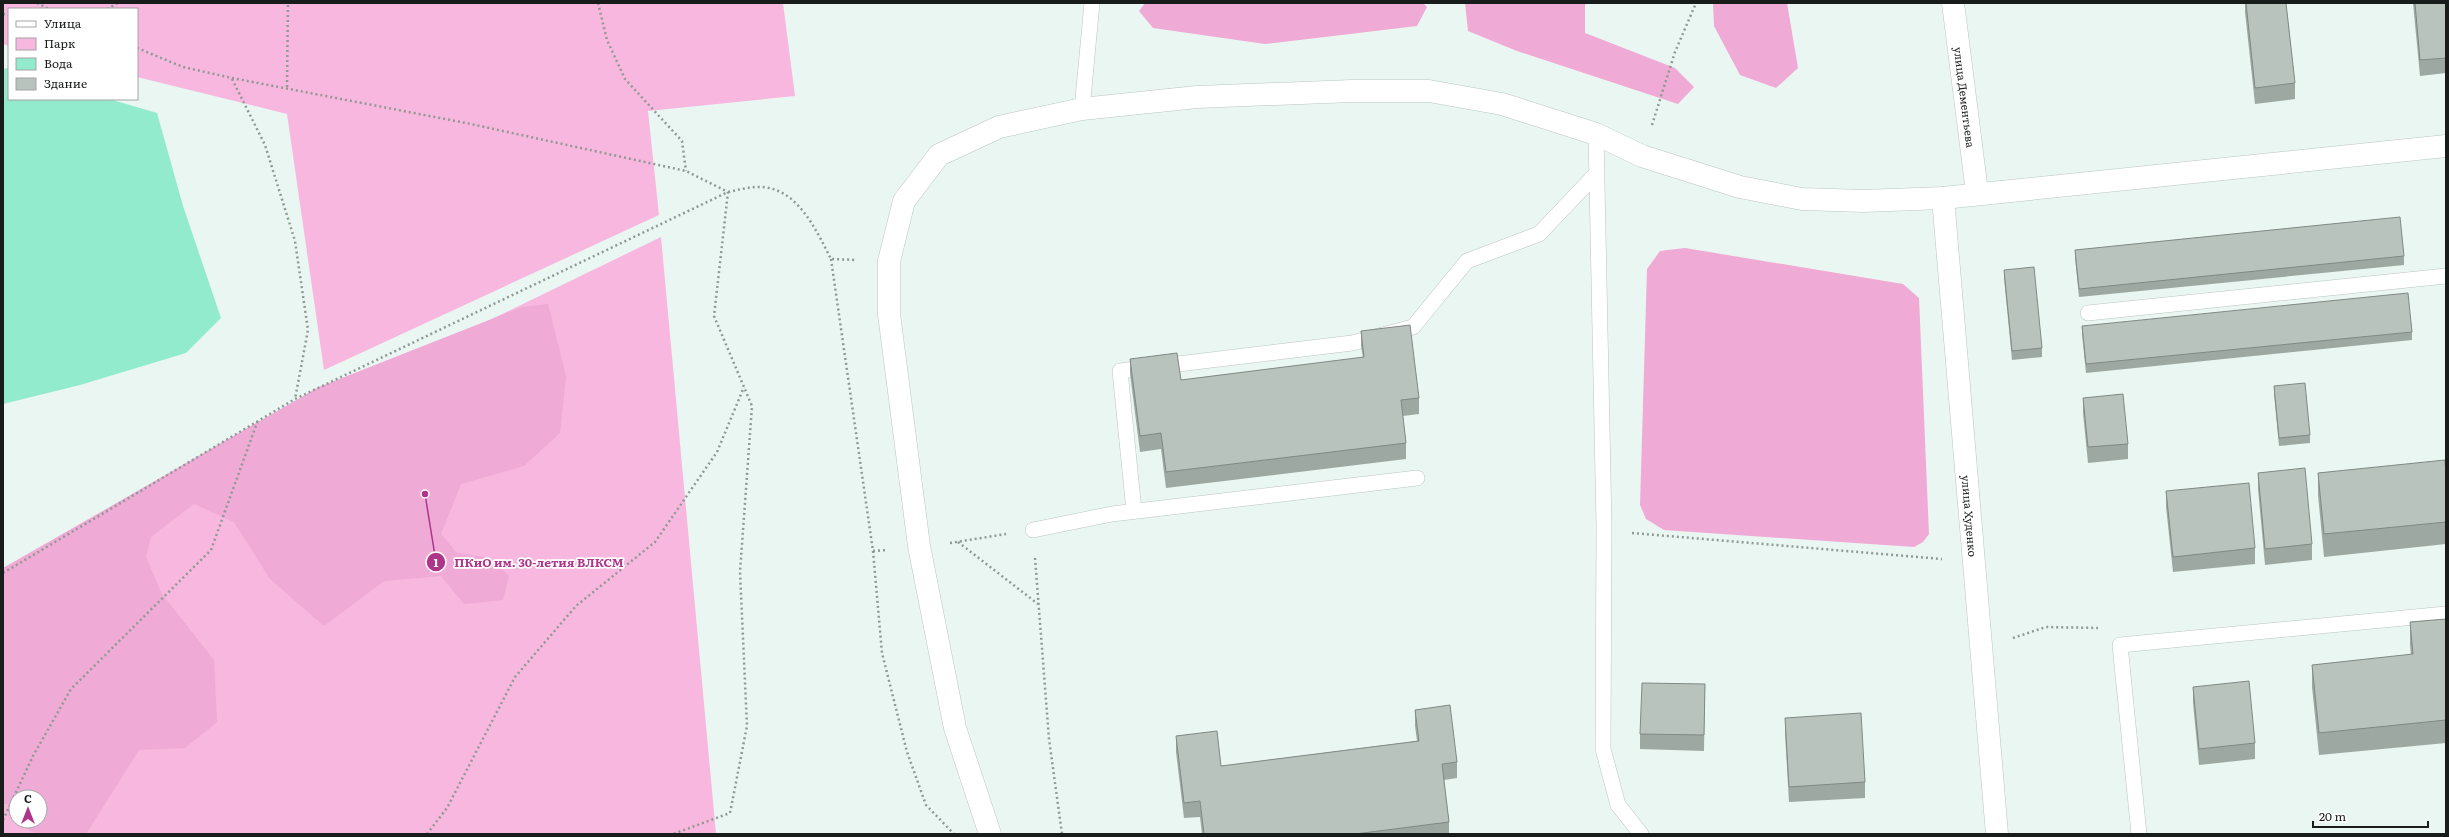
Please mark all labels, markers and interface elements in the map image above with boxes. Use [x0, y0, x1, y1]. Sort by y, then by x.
legend [8, 8, 138, 100]
text: Улица [44, 14, 82, 32]
text: Парк [44, 34, 75, 52]
street label: улица Дементьева [1951, 46, 1979, 149]
text: Вода [44, 54, 73, 72]
text: Здание [44, 74, 87, 92]
street label: улица Худенко [1959, 474, 1981, 557]
callout: ПКиО им. 30-летия ВЛКСМ [426, 550, 632, 574]
text: 1 [434, 553, 439, 571]
text: ПКиО им. 30-летия ВЛКСМ [454, 553, 624, 571]
north arrow [8, 789, 48, 829]
text: С [24, 790, 32, 806]
scale bar [2313, 803, 2428, 829]
text: 20 m [2319, 807, 2346, 825]

